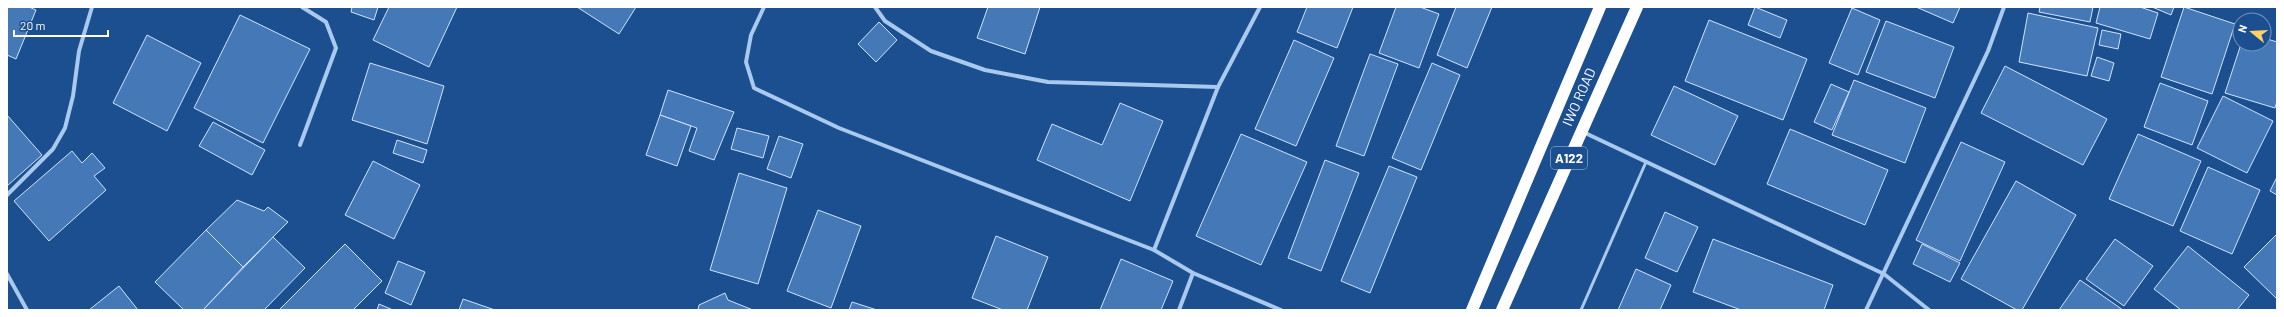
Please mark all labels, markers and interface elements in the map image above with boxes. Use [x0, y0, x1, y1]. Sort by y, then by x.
scale bar [14, 12, 108, 38]
north arrow [2232, 12, 2272, 52]
text: 20 m [20, 18, 46, 32]
text: N [2235, 23, 2249, 34]
street label: IWO ROAD [1558, 65, 1599, 128]
road number: A122 [1551, 147, 1587, 169]

